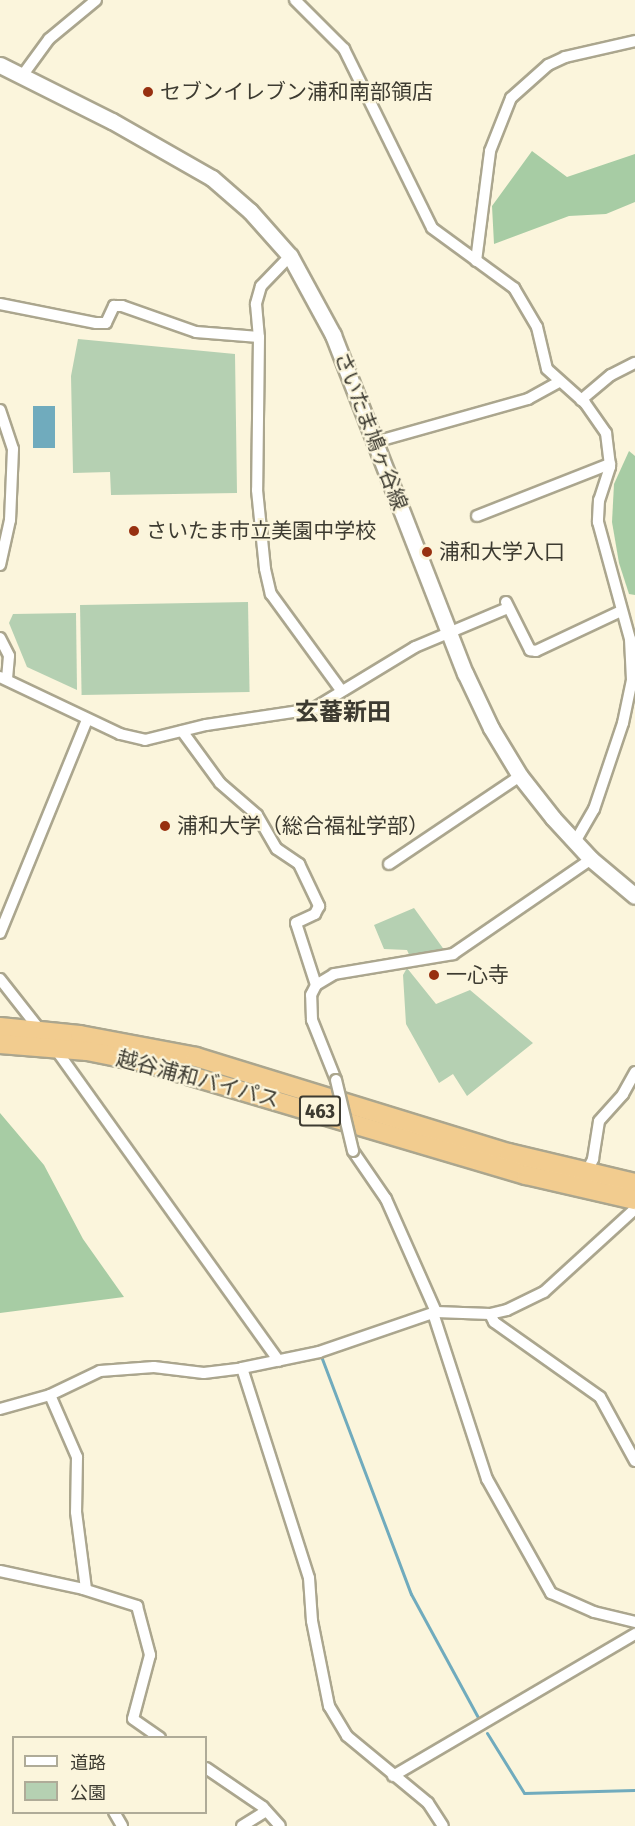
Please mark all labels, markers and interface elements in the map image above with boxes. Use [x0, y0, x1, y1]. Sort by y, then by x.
place label: セブンイレブン浦和南部領店 [160, 79, 433, 105]
marker: セブンイレブン浦和南部領店 [141, 85, 155, 99]
street label: さいたま鳩ヶ谷線 [329, 348, 413, 514]
place label: さいたま市立美園中学校 [146, 518, 377, 544]
marker: さいたま市立美園中学校 [127, 524, 141, 538]
place label: 浦和大学入口 [439, 539, 565, 565]
marker: 浦和大学入口 [420, 545, 434, 559]
district label: 玄蕃新田 [295, 699, 391, 727]
place label: 浦和大学（総合福祉学部） [177, 813, 429, 839]
marker: 浦和大学（総合福祉学部） [158, 819, 172, 833]
place label: 一心寺 [446, 962, 509, 988]
marker: 一心寺 [427, 968, 441, 982]
street label: 越谷浦和バイパス [114, 1045, 282, 1113]
road number: 463 [298, 1094, 342, 1128]
legend [12, 1736, 207, 1814]
text: 道路 [70, 1752, 106, 1774]
text: 公園 [70, 1782, 106, 1804]

